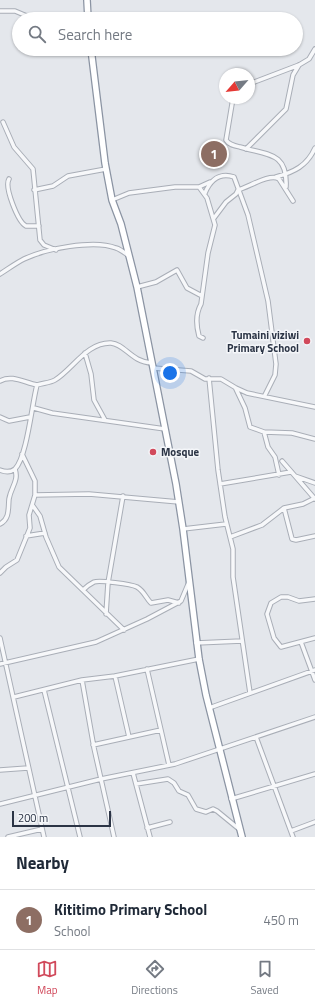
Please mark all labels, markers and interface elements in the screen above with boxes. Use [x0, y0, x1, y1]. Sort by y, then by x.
search box [12, 12, 303, 56]
icon: search [26, 23, 48, 45]
text: Search here [58, 23, 132, 46]
north arrow [219, 68, 255, 104]
pin: 1 [201, 139, 227, 169]
place label: Tumaini viziwi Primary School [227, 327, 299, 356]
marker: Tumaini viziwi Primary School [302, 336, 312, 346]
your location [160, 363, 180, 383]
place label: Mosque [161, 444, 199, 460]
marker: Mosque [148, 447, 158, 457]
scale bar [12, 809, 111, 828]
text: 200 m [18, 810, 48, 826]
text: Nearby [16, 850, 69, 876]
text: Kititimo Primary School [54, 898, 207, 921]
text: 1 [25, 910, 33, 930]
text: 450 m [263, 910, 299, 930]
text: School [54, 921, 90, 941]
tab: Map [36, 958, 58, 998]
tab: Directions [131, 958, 178, 998]
tab: Saved [251, 958, 279, 998]

